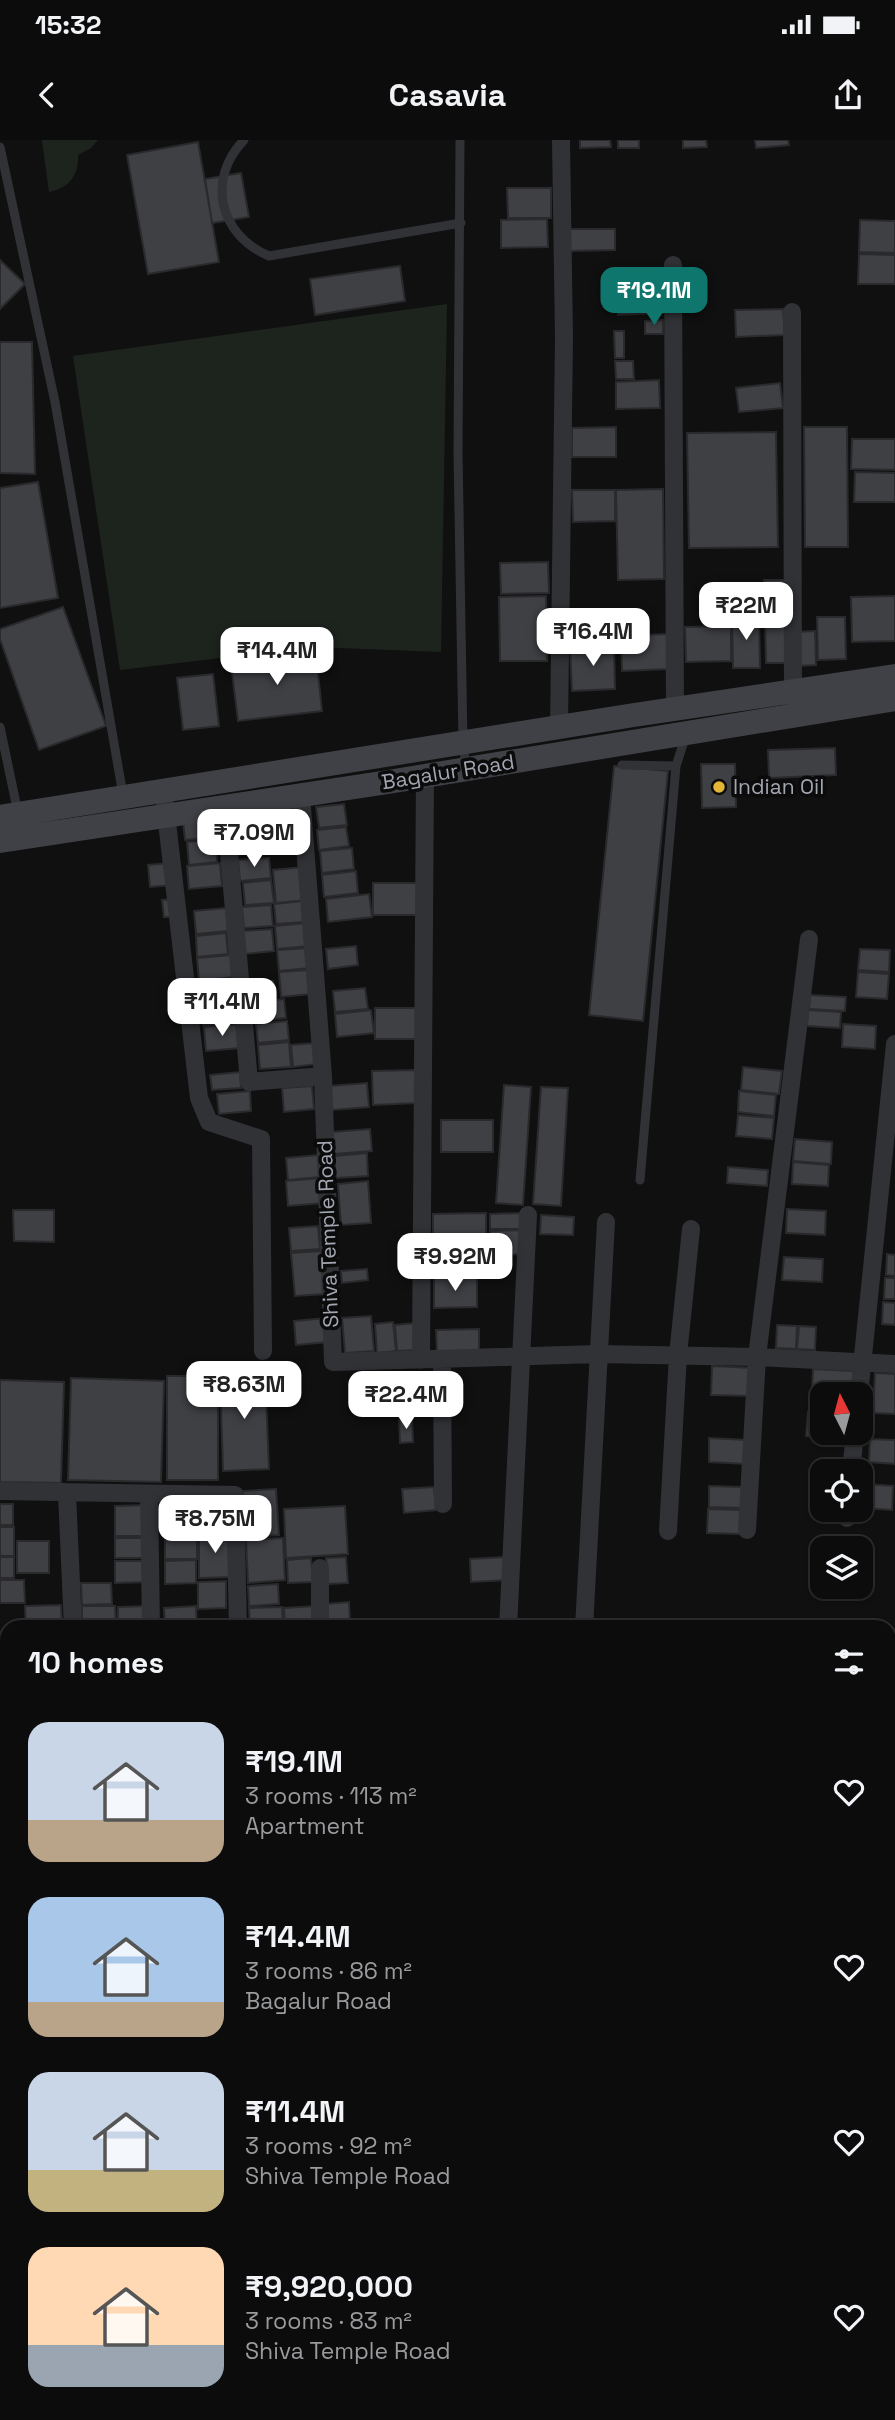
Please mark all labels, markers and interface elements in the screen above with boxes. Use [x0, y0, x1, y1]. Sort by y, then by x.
text: 15:32 [35, 8, 101, 42]
text: Casavia [389, 75, 506, 115]
icon: back [28, 76, 66, 114]
icon: share [829, 76, 867, 114]
pin: ₹19.1M [597, 268, 711, 327]
text: ₹19.1M [616, 275, 692, 305]
pin: ₹22M [705, 582, 787, 642]
text: ₹22M [715, 590, 777, 620]
pin: ₹16.4M [536, 608, 650, 668]
text: ₹16.4M [553, 616, 633, 646]
pin: ₹14.4M [220, 628, 334, 687]
text: ₹14.4M [236, 635, 318, 665]
street label: Bagalur Road [380, 748, 516, 795]
place label: Indian Oil [733, 773, 824, 800]
marker: Indian Oil [711, 779, 727, 795]
pin: ₹7.09M [197, 810, 311, 869]
text: ₹7.09M [213, 817, 295, 847]
pin: ₹11.4M [165, 978, 279, 1038]
text: ₹11.4M [184, 986, 260, 1016]
street label: Shiva Temple Road [311, 1140, 344, 1328]
pin: ₹9.92M [398, 1234, 512, 1293]
text: ₹9.92M [413, 1241, 497, 1271]
pin: ₹8.63M [187, 1362, 301, 1421]
text: ₹8.63M [202, 1369, 286, 1399]
pin: ₹22.4M [349, 1372, 463, 1431]
text: ₹22.4M [364, 1379, 448, 1409]
north arrow [810, 1382, 873, 1446]
map controls [810, 1382, 873, 1599]
button: locate [810, 1459, 873, 1522]
pin: ₹8.75M [158, 1496, 272, 1555]
text: ₹8.75M [174, 1503, 256, 1533]
button: layers [810, 1536, 873, 1599]
text: 10 homes [28, 1643, 164, 1682]
icon: filters [830, 1643, 868, 1681]
text: ₹19.1M [245, 1742, 343, 1781]
icon: home [84, 1750, 168, 1834]
icon: heart [830, 1773, 868, 1811]
text: 3 rooms · 113 m² [245, 1781, 417, 1811]
text: Apartment [245, 1811, 365, 1841]
text: ₹14.4M [245, 1917, 351, 1956]
icon: home [84, 1925, 168, 2009]
icon: heart [830, 1948, 868, 1986]
text: 3 rooms · 86 m² [245, 1956, 412, 1986]
text: Bagalur Road [245, 1986, 392, 2016]
text: ₹11.4M [245, 2092, 345, 2131]
icon: home [84, 2100, 168, 2184]
icon: heart [830, 2123, 868, 2161]
text: 3 rooms · 92 m² [245, 2131, 412, 2161]
text: Shiva Temple Road [245, 2161, 450, 2191]
text: ₹9,920,000 [245, 2267, 413, 2306]
icon: home [84, 2275, 168, 2359]
icon: heart [830, 2298, 868, 2336]
text: 3 rooms · 83 m² [245, 2306, 412, 2336]
text: Shiva Temple Road [245, 2336, 450, 2366]

